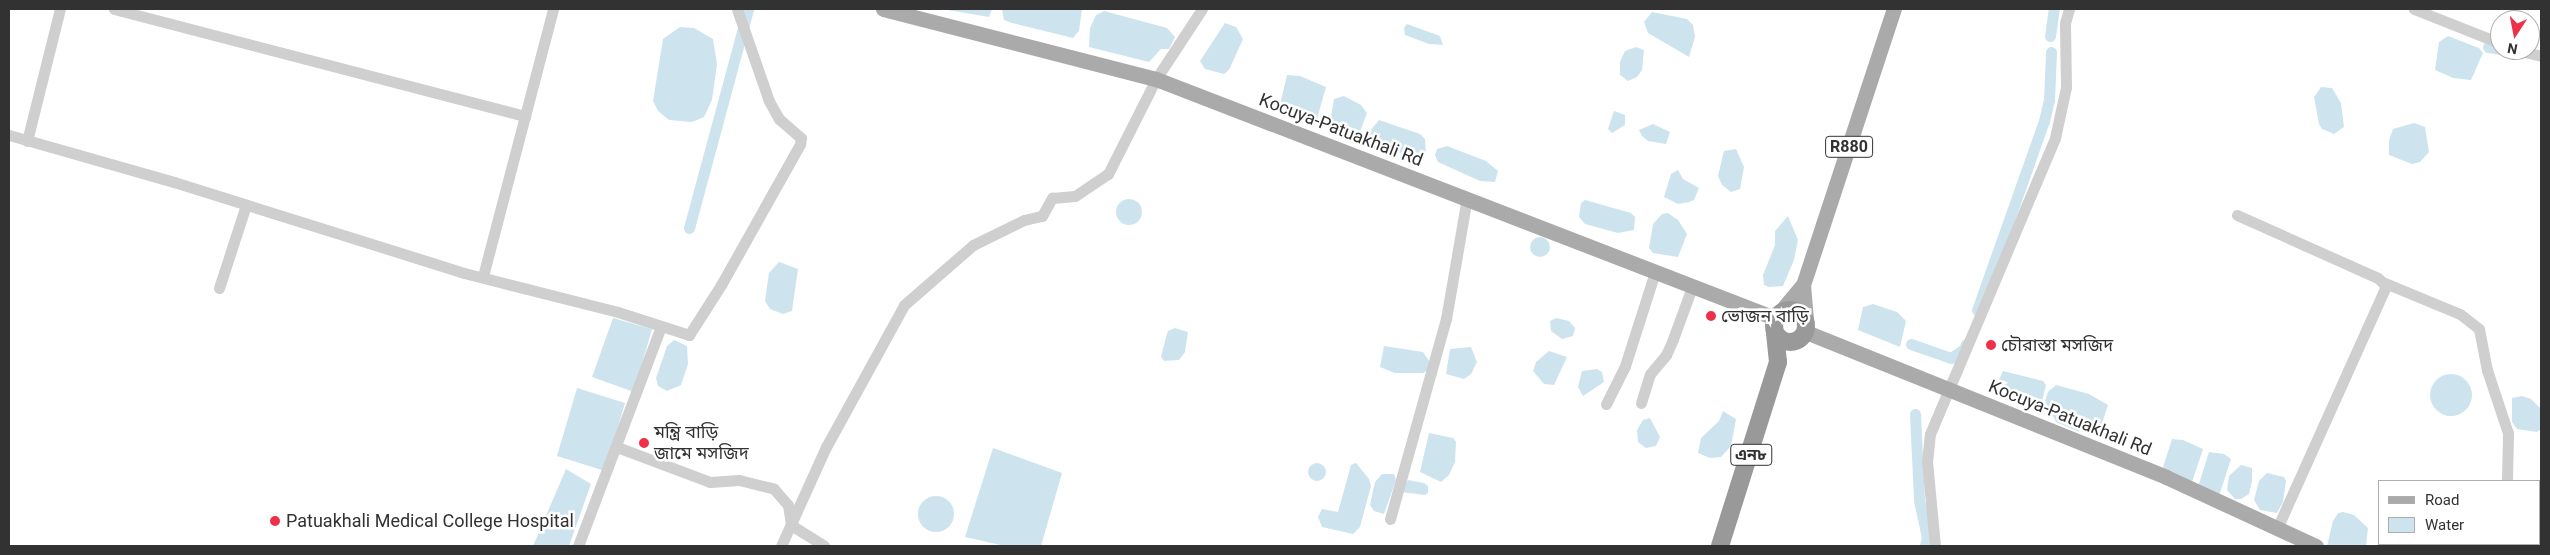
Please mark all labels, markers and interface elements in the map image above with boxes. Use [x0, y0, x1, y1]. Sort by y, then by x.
north arrow [2490, 10, 2540, 60]
text: N [2506, 40, 2519, 58]
street label: Kocuya-Patuakhali Rd [1256, 89, 1426, 171]
road number: R880 [1824, 134, 1874, 160]
place label: ভোজন বাড়ি [1721, 305, 1809, 327]
marker: ভোজন বাড়ি [1705, 310, 1717, 322]
place label: চৌরাস্তা মসজিদ [2001, 334, 2113, 356]
marker: চৌরাস্তা মসজিদ [1985, 339, 1997, 351]
street label: Kocuya-Patuakhali Rd [1985, 375, 2155, 461]
place label: মন্ত্রি বাড়ি জামে মসজিদ [654, 422, 749, 464]
marker: মন্ত্রি বাড়ি জামে মসজিদ [638, 437, 650, 449]
road number: এন৮ [1730, 442, 1772, 468]
legend [2378, 480, 2540, 545]
text: Road [2425, 491, 2459, 509]
place label: Patuakhali Medical College Hospital [286, 510, 574, 532]
marker: Patuakhali Medical College Hospital [268, 514, 282, 528]
text: Water [2425, 516, 2464, 534]

